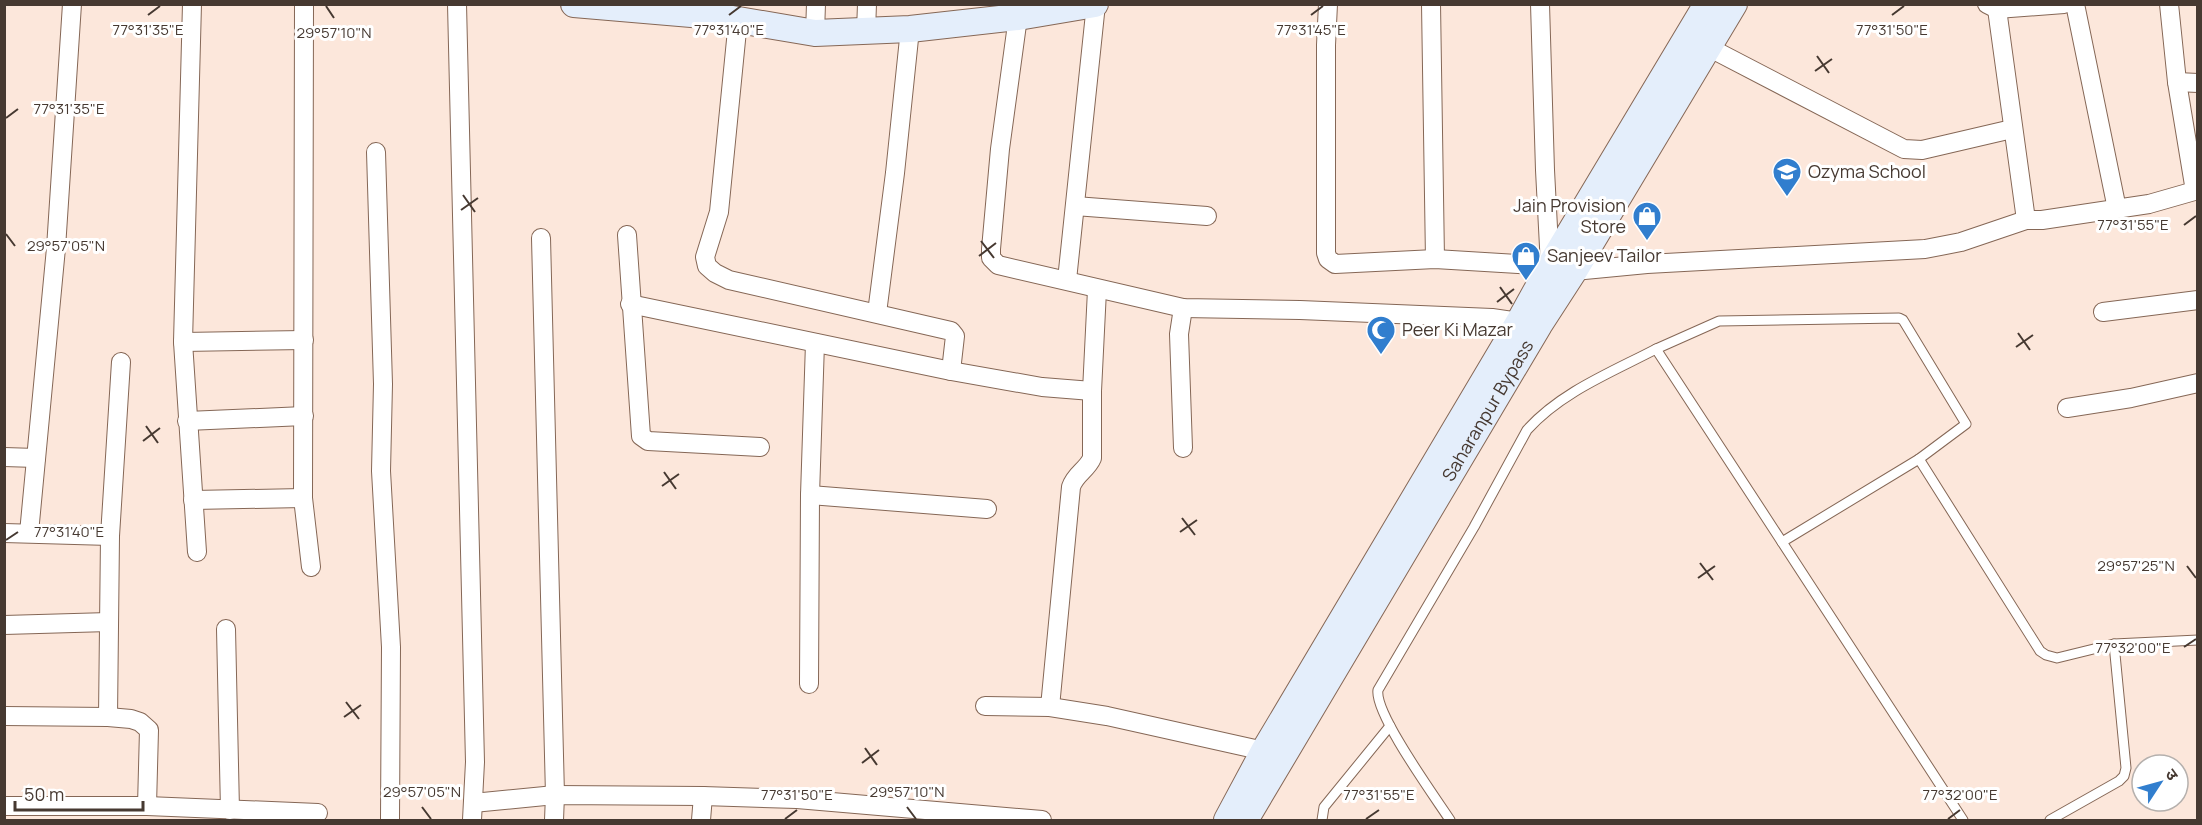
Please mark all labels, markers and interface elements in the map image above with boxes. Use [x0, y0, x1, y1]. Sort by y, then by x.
text: 77°31'35"E [113, 19, 183, 40]
text: 77°31'40"E [694, 19, 764, 40]
text: 77°31'45"E [1276, 19, 1346, 40]
text: 77°31'50"E [1856, 19, 1928, 40]
text: 29°57'10"N [296, 22, 372, 43]
text: 77°31'35"E [34, 98, 104, 119]
school or university icon: Ozyma School [1771, 156, 1803, 198]
place label: Ozyma School [1808, 159, 1926, 183]
place label: Jain Provision Store [1513, 193, 1626, 238]
shop icon: Jain Provision Store [1631, 200, 1663, 242]
text: 77°31'55"E [2097, 214, 2169, 235]
text: 29°57'05"N [27, 235, 105, 256]
shop icon: Sanjeev Tailor [1510, 240, 1542, 282]
place label: Sanjeev Tailor [1547, 243, 1662, 267]
mosque icon: Peer Ki Mazar [1365, 314, 1397, 356]
place label: Peer Ki Mazar [1402, 317, 1514, 341]
street label: Saharanpur Bypass [1436, 335, 1538, 485]
text: 77°31'40"E [34, 521, 104, 542]
text: 29°57'25"N [2097, 555, 2175, 576]
text: 77°32'00"E [2096, 637, 2171, 658]
north arrow [2130, 753, 2190, 813]
text: उ [2160, 764, 2184, 785]
scale bar [15, 774, 142, 812]
text: 29°57'05"N [383, 781, 461, 802]
text: 29°57'10"N [869, 781, 945, 802]
text: 50 m [24, 782, 64, 806]
text: 77°31'50"E [761, 784, 833, 805]
text: 77°31'55"E [1343, 784, 1415, 805]
text: 77°32'00"E [1923, 784, 1998, 805]

